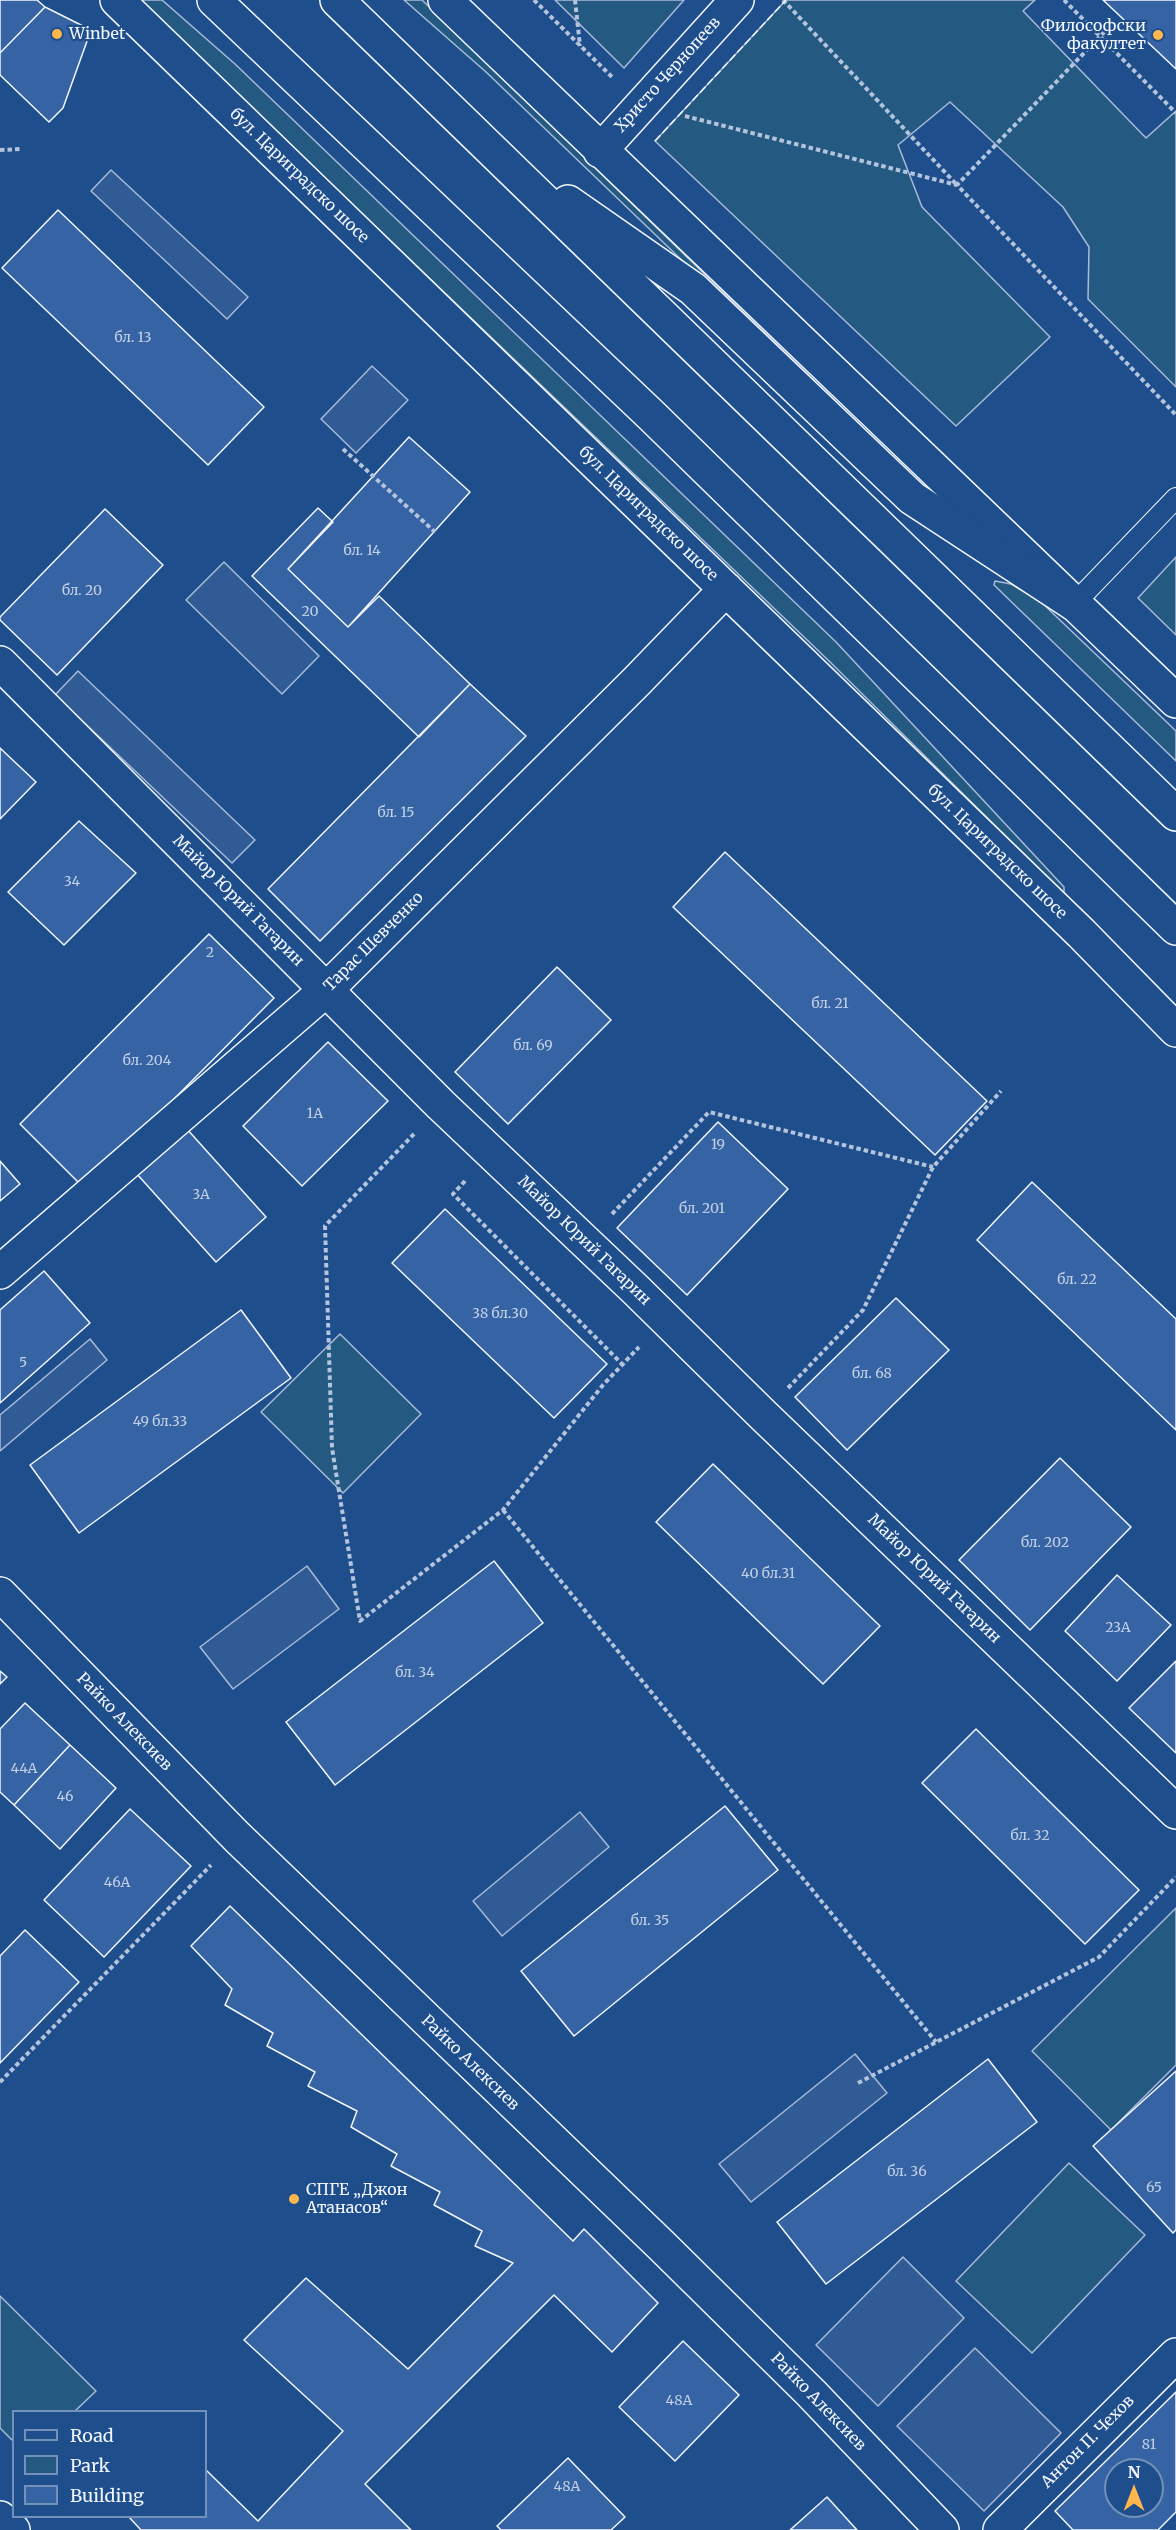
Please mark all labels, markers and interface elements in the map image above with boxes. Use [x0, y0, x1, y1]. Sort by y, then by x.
street label: Христо Чернопеев [611, 13, 725, 137]
place label: Философски факултет [1041, 16, 1146, 54]
place label: Winbet [69, 24, 125, 44]
marker: Winbet [50, 27, 64, 41]
marker: Философски факултет [1151, 28, 1165, 42]
street label: бул. Цариградско шосе [225, 105, 373, 247]
house number: бл. 13 [115, 330, 151, 346]
street label: бул. Цариградско шосе [574, 443, 722, 585]
house number: бл. 14 [343, 543, 381, 559]
house number: бл. 20 [62, 583, 102, 599]
house number: 20 [301, 604, 319, 620]
street label: бул. Цариградско шосе [923, 781, 1071, 923]
house number: бл. 15 [377, 805, 415, 821]
street label: Майор Юрий Гагарин [168, 831, 308, 971]
house number: 34 [64, 874, 80, 890]
street label: Тарас Шевченко [320, 888, 428, 996]
house number: 2 [206, 945, 214, 961]
house number: бл. 21 [811, 996, 849, 1012]
house number: бл. 69 [513, 1038, 553, 1054]
house number: бл. 204 [123, 1053, 171, 1069]
house number: 1А [307, 1106, 323, 1122]
house number: 19 [711, 1137, 725, 1153]
street label: Майор Юрий Гагарин [513, 1172, 655, 1310]
house number: 3А [192, 1187, 210, 1203]
house number: бл. 201 [679, 1201, 725, 1217]
house number: бл. 22 [1057, 1272, 1097, 1288]
house number: 38 бл.30 [472, 1306, 528, 1322]
house number: 5 [19, 1355, 27, 1371]
house number: бл. 68 [852, 1366, 892, 1382]
house number: 49 бл.33 [133, 1414, 187, 1430]
street label: Майор Юрий Гагарин [863, 1510, 1005, 1648]
house number: бл. 202 [1021, 1535, 1069, 1551]
house number: 40 бл.31 [741, 1566, 795, 1582]
house number: 23А [1105, 1620, 1131, 1636]
house number: бл. 34 [395, 1665, 435, 1681]
street label: Райко Алексиев [72, 1669, 176, 1775]
house number: 44А [11, 1761, 37, 1777]
house number: 46 [57, 1789, 73, 1805]
house number: бл. 32 [1011, 1828, 1049, 1844]
house number: 46А [104, 1875, 130, 1891]
house number: бл. 35 [631, 1913, 669, 1929]
street label: Райко Алексиев [417, 2011, 523, 2115]
house number: бл. 36 [887, 2164, 927, 2180]
place label: СПГЕ „Джон Атанасов“ [306, 2180, 408, 2218]
house number: 65 [1146, 2180, 1162, 2196]
marker: СПГЕ „Джон Атанасов“ [287, 2192, 301, 2206]
street label: Райко Алексиев [766, 2349, 870, 2455]
street label: Антон П. Чехов [1038, 2392, 1138, 2492]
house number: 48А [666, 2393, 692, 2409]
legend [12, 2410, 207, 2518]
text: Road [70, 2424, 114, 2447]
house number: 81 [1142, 2437, 1156, 2453]
text: Park [70, 2454, 110, 2477]
north arrow [1104, 2458, 1164, 2518]
text: N [1128, 2462, 1140, 2482]
house number: 48А [554, 2479, 580, 2495]
text: Building [70, 2484, 144, 2507]

